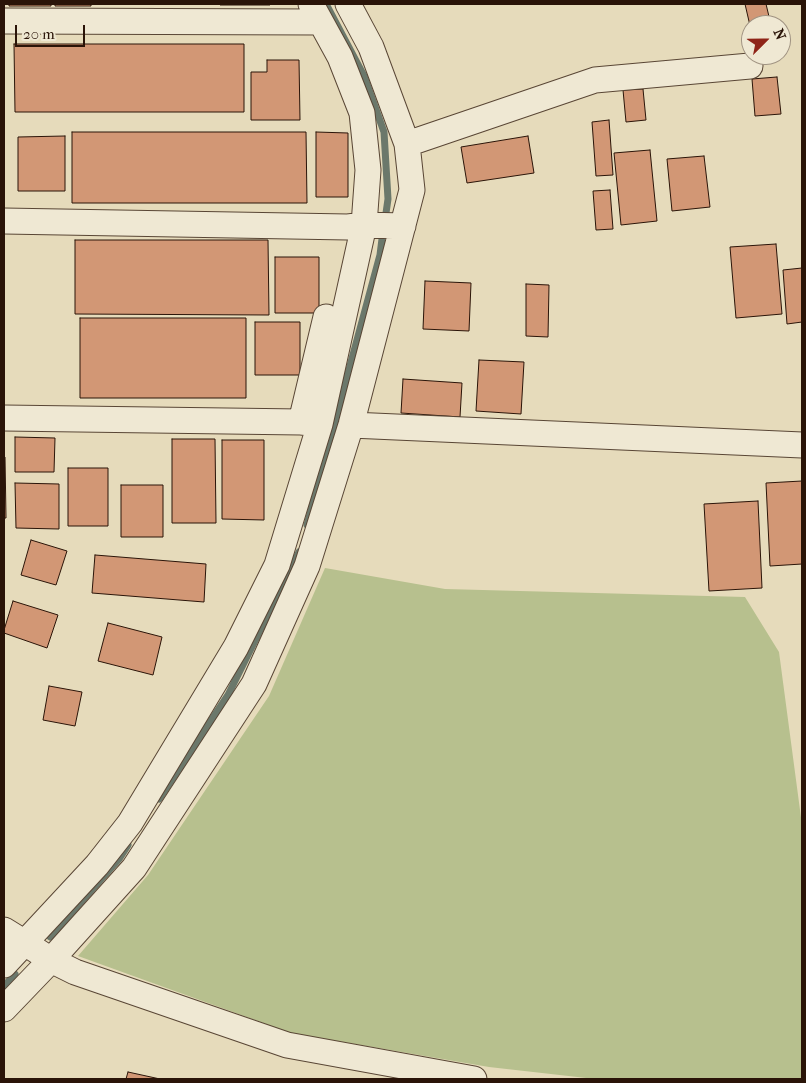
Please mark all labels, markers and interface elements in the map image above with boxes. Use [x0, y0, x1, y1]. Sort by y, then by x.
scale bar [18, 15, 88, 47]
north arrow [741, 15, 791, 65]
text: 20 m [23, 25, 55, 43]
text: N [769, 26, 789, 43]

